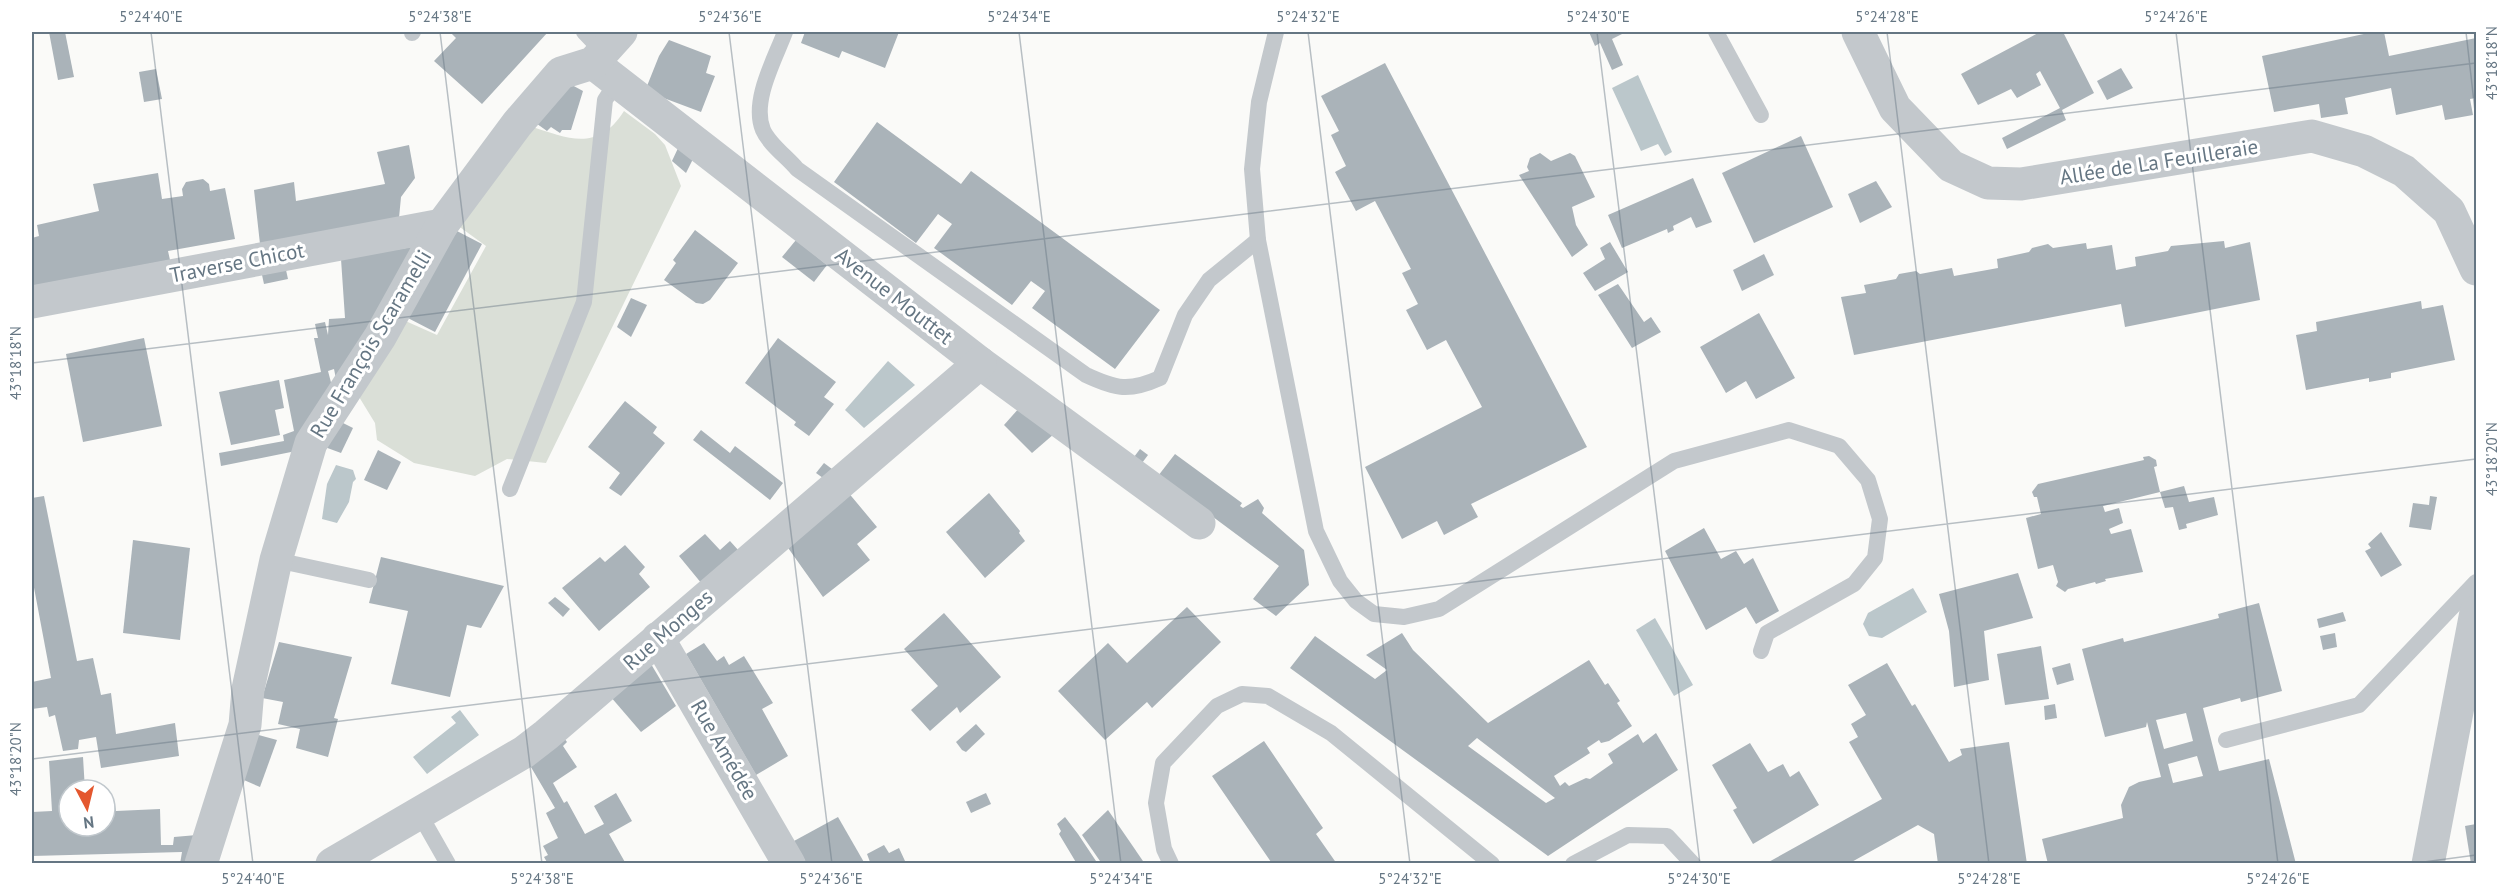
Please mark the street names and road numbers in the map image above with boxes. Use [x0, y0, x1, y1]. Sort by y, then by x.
street label: Allée de La Feuilleraie [2058, 132, 2260, 191]
street label: Traverse Chicot [167, 236, 306, 289]
street label: Avenue Mouttet [830, 241, 959, 350]
street label: Rue François Scaramelli [304, 245, 437, 443]
street label: Rue Monges [617, 583, 718, 676]
street label: Rue Amédée [685, 695, 764, 805]

